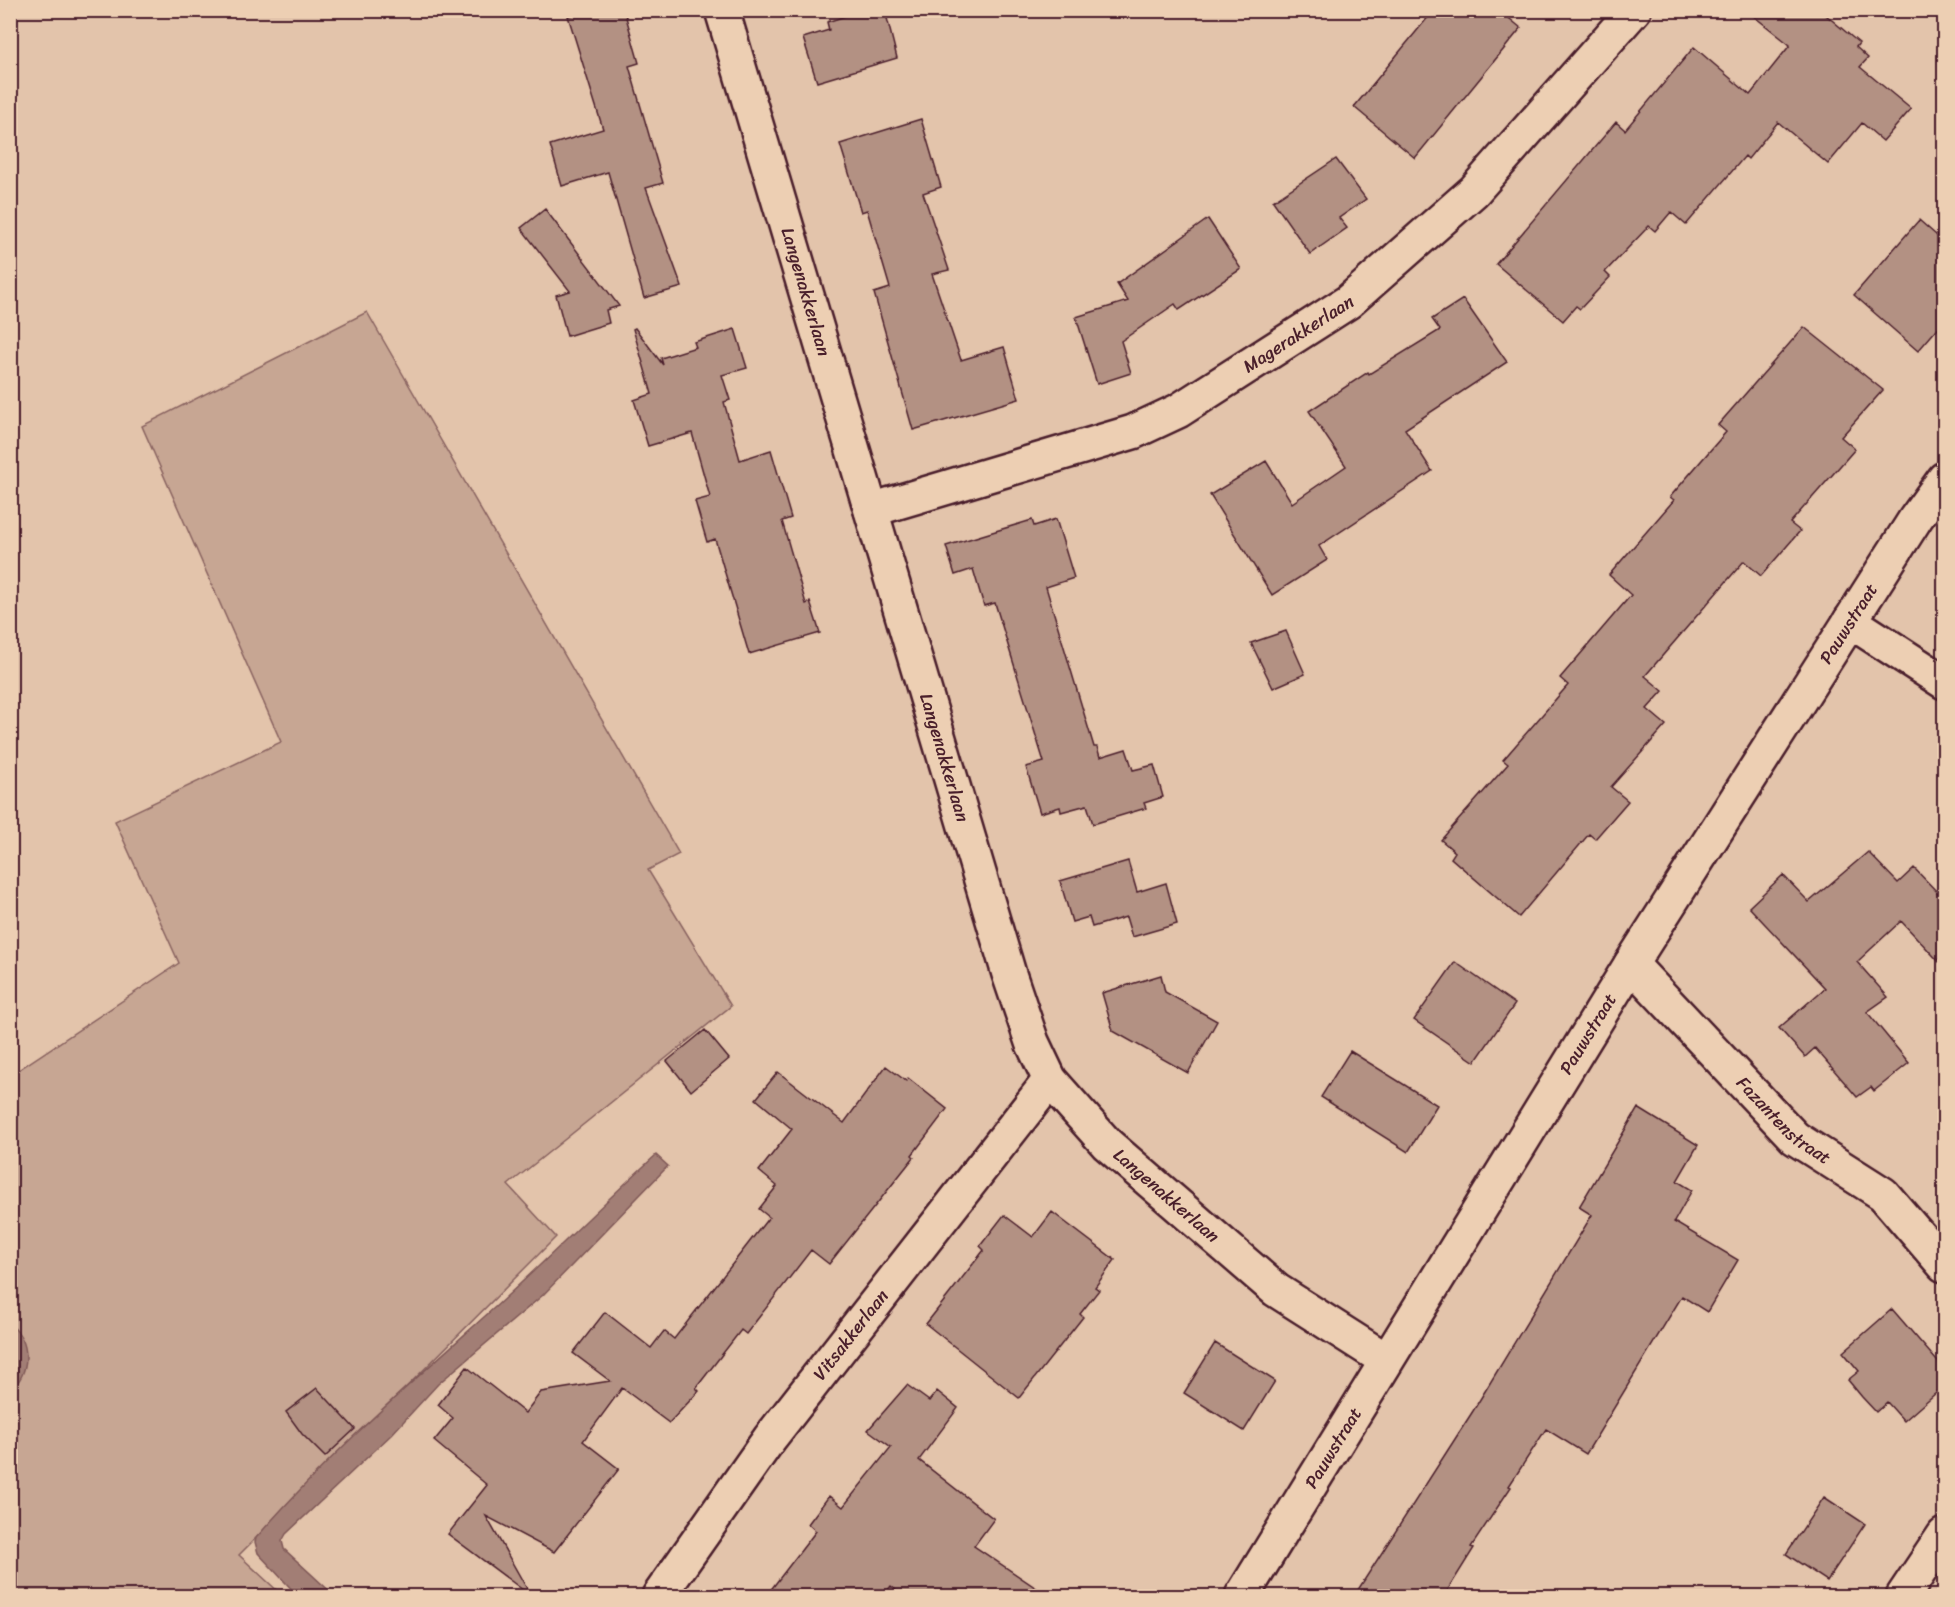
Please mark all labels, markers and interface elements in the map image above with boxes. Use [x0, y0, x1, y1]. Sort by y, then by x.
street label: Langenakkerlaan [772, 223, 840, 360]
street label: Magerakkerlaan [1236, 286, 1361, 382]
street label: Pauwstraat [1810, 577, 1887, 671]
street label: Langenakkerlaan [910, 689, 979, 826]
street label: Pauwstraat [1550, 987, 1625, 1081]
street label: Fazantenstraat [1728, 1068, 1838, 1173]
street label: Langenakkerlaan [1106, 1140, 1228, 1251]
street label: Vitsakkerlaan [804, 1282, 897, 1388]
street label: Pauwstraat [1296, 1401, 1371, 1495]

